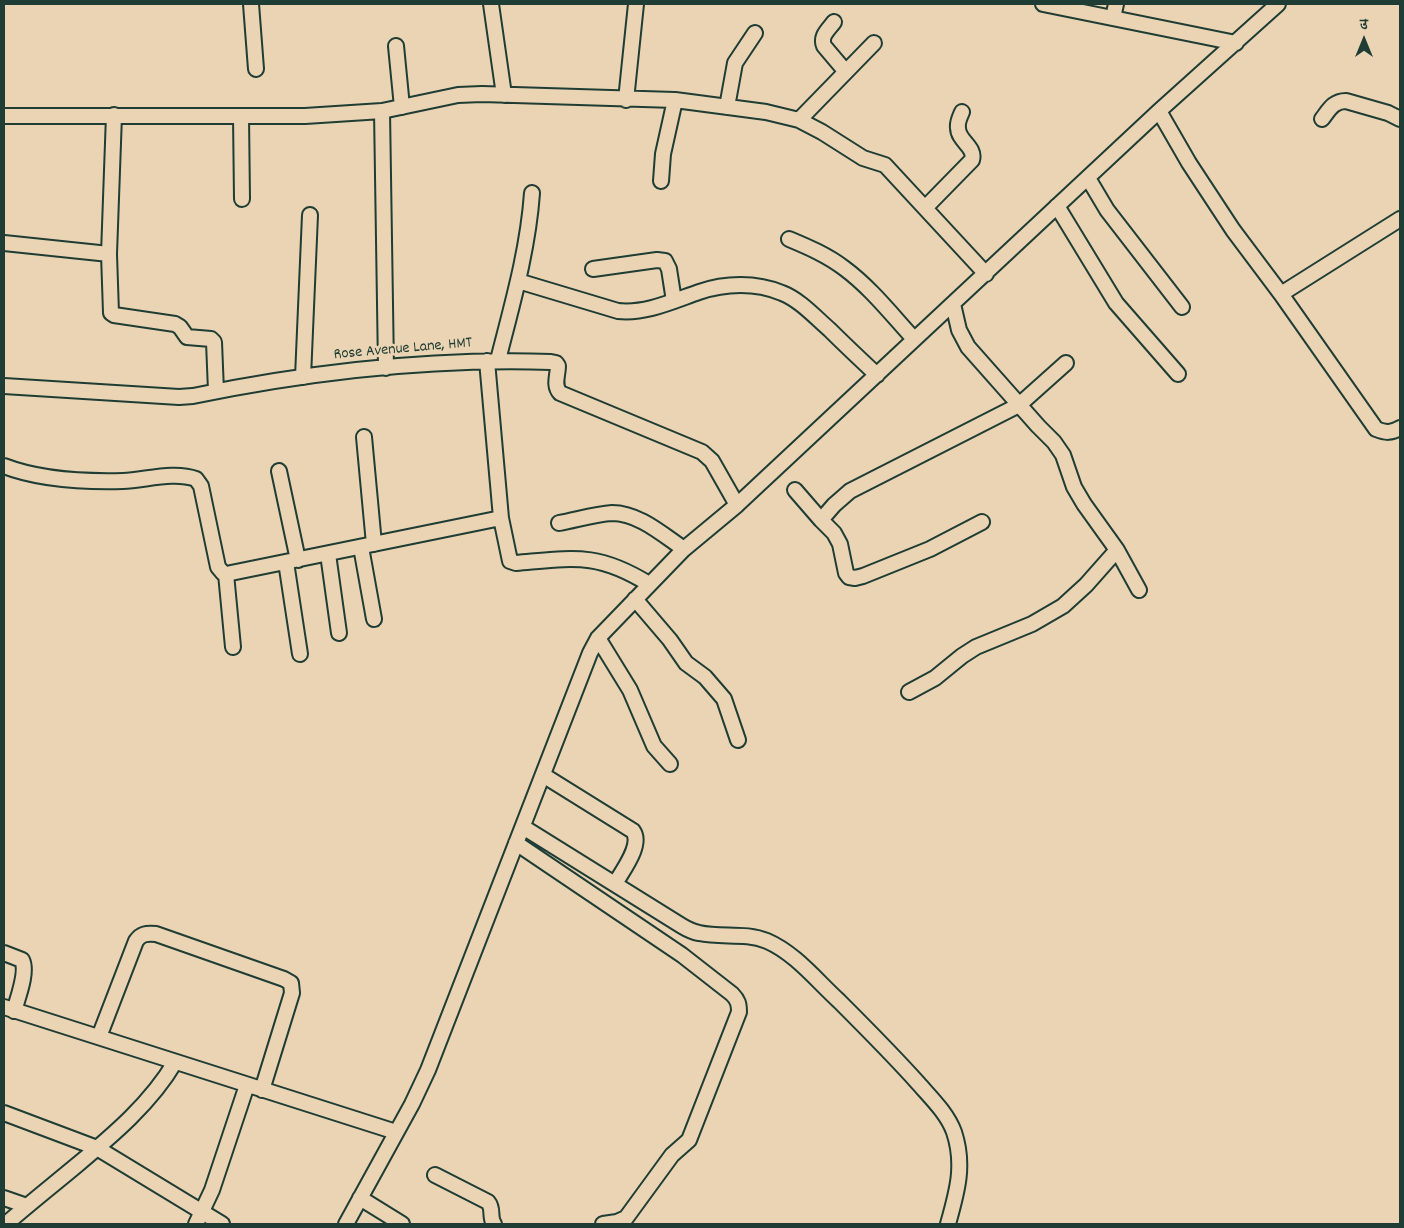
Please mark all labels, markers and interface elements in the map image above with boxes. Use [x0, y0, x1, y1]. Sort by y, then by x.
north arrow [1339, 15, 1389, 65]
text: उ [1360, 15, 1368, 35]
street label: Rose Avenue Lane, HMT [333, 334, 473, 366]

